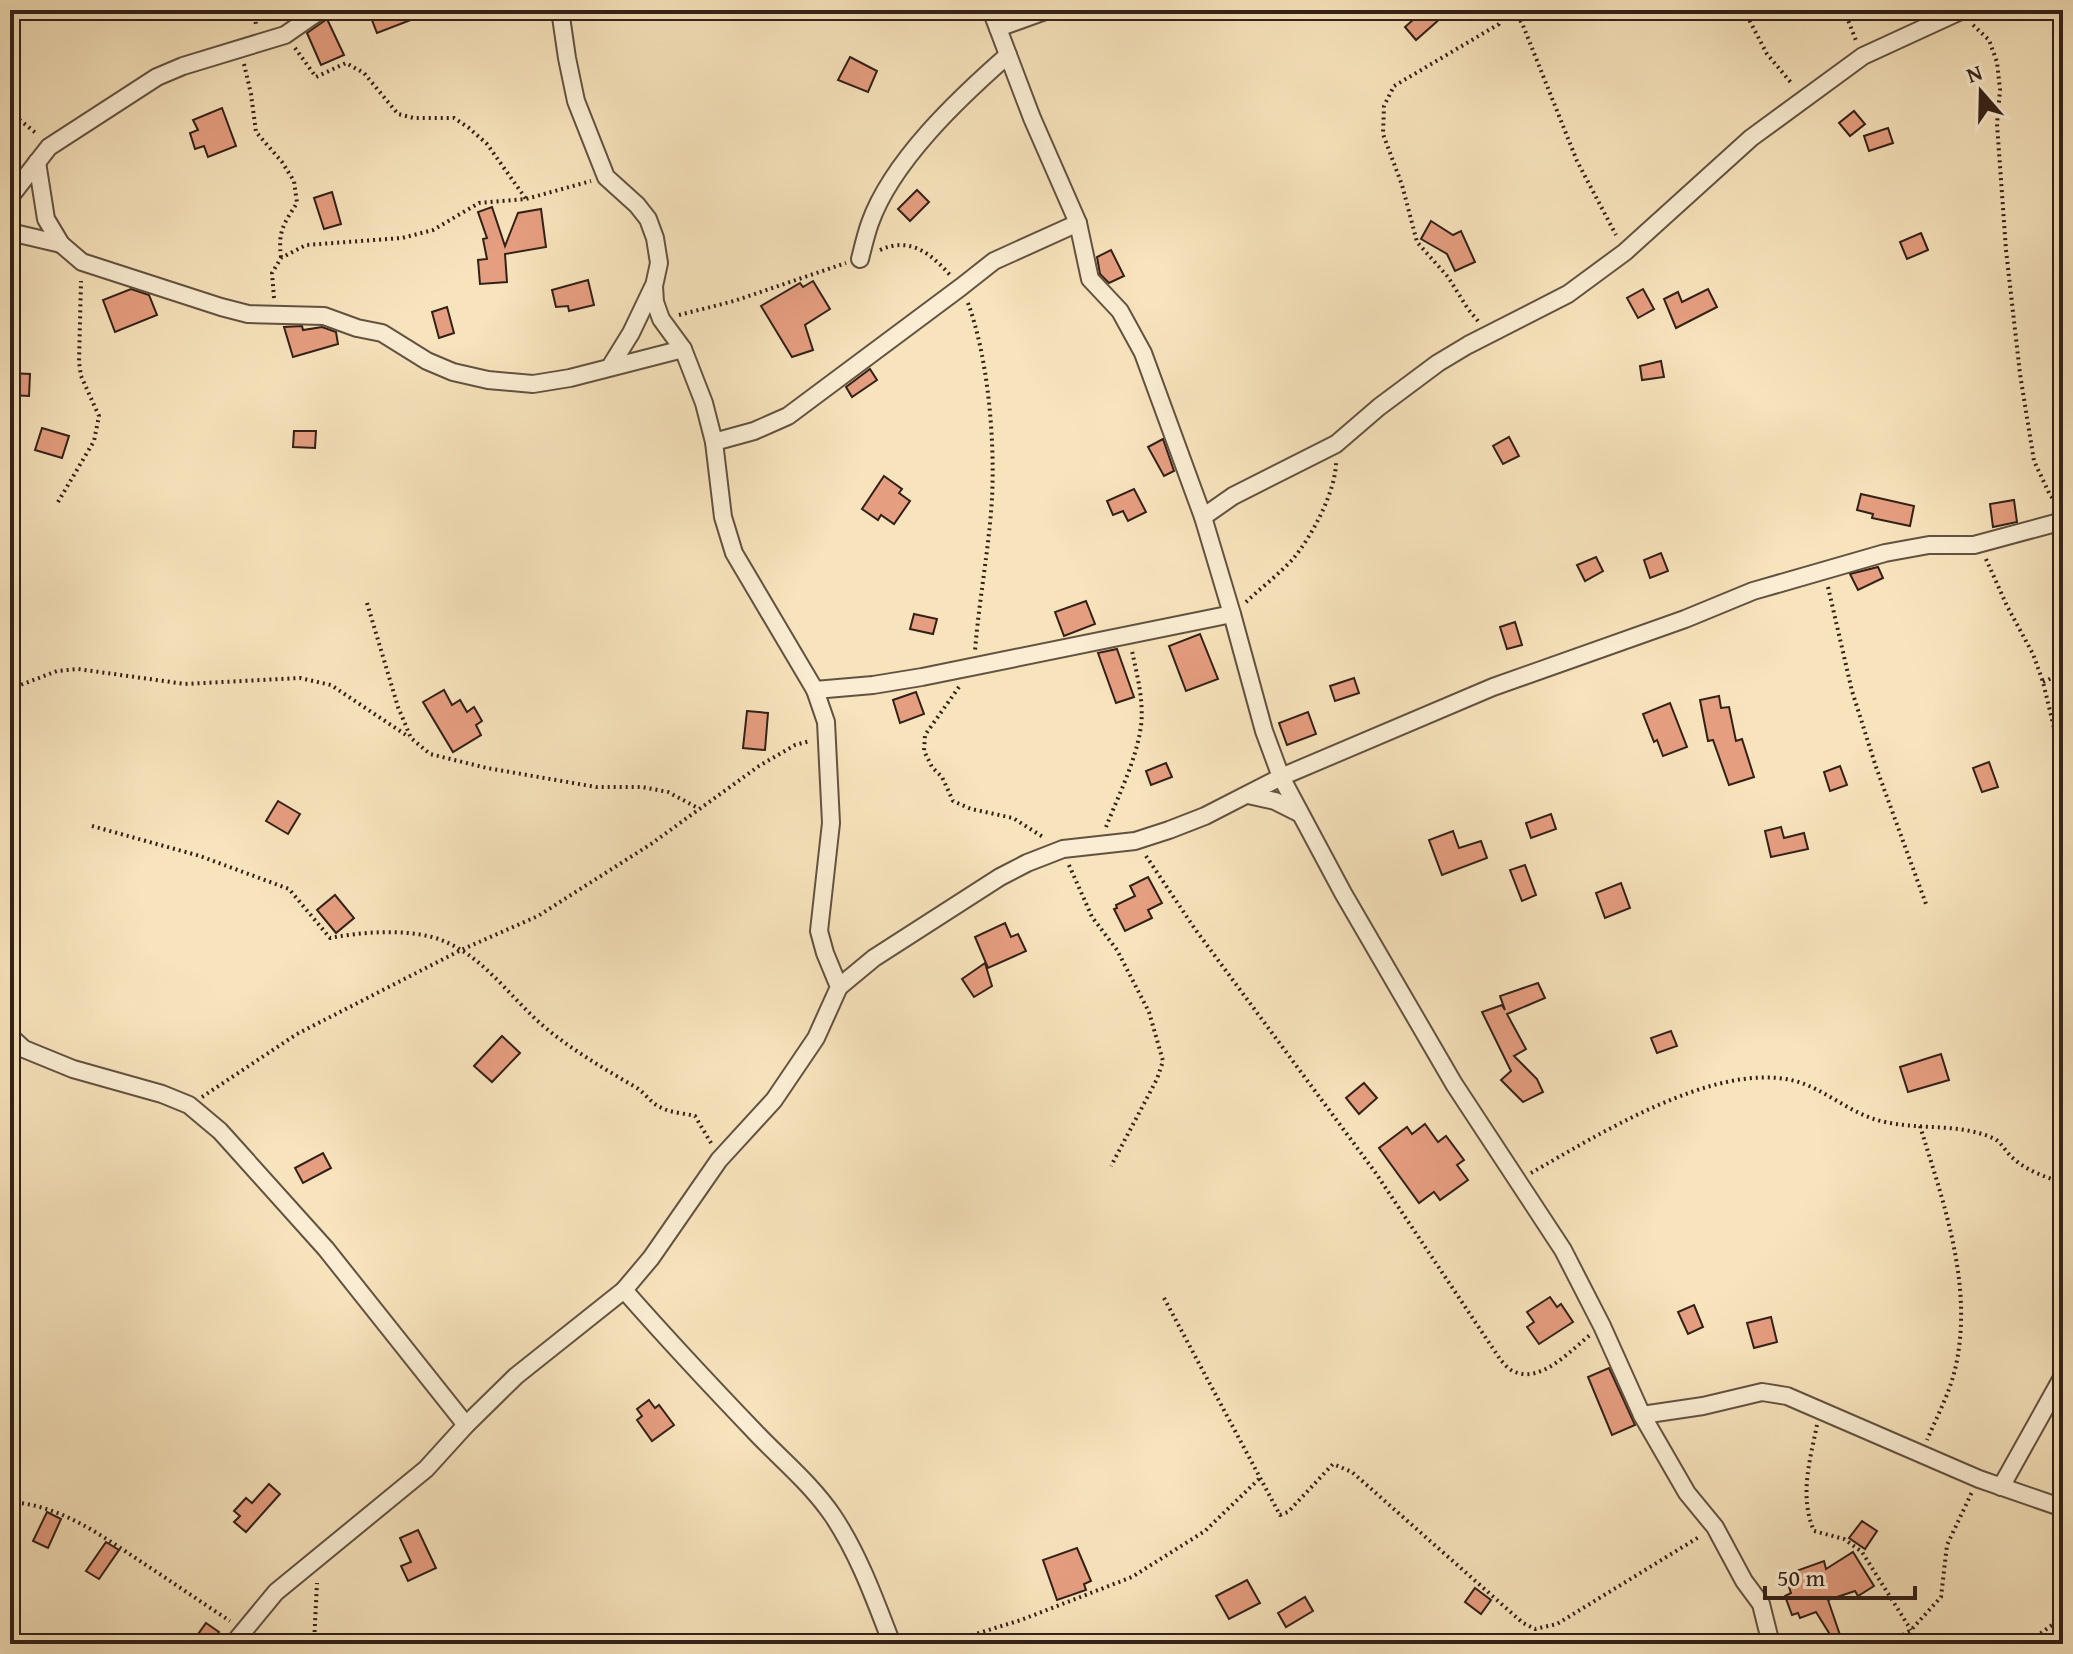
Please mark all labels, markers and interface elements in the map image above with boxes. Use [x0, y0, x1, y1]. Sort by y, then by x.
north arrow [1941, 52, 2021, 132]
text: N [1962, 56, 1987, 91]
scale bar [1765, 1550, 1915, 1600]
text: 50 m [1777, 1560, 1825, 1595]

